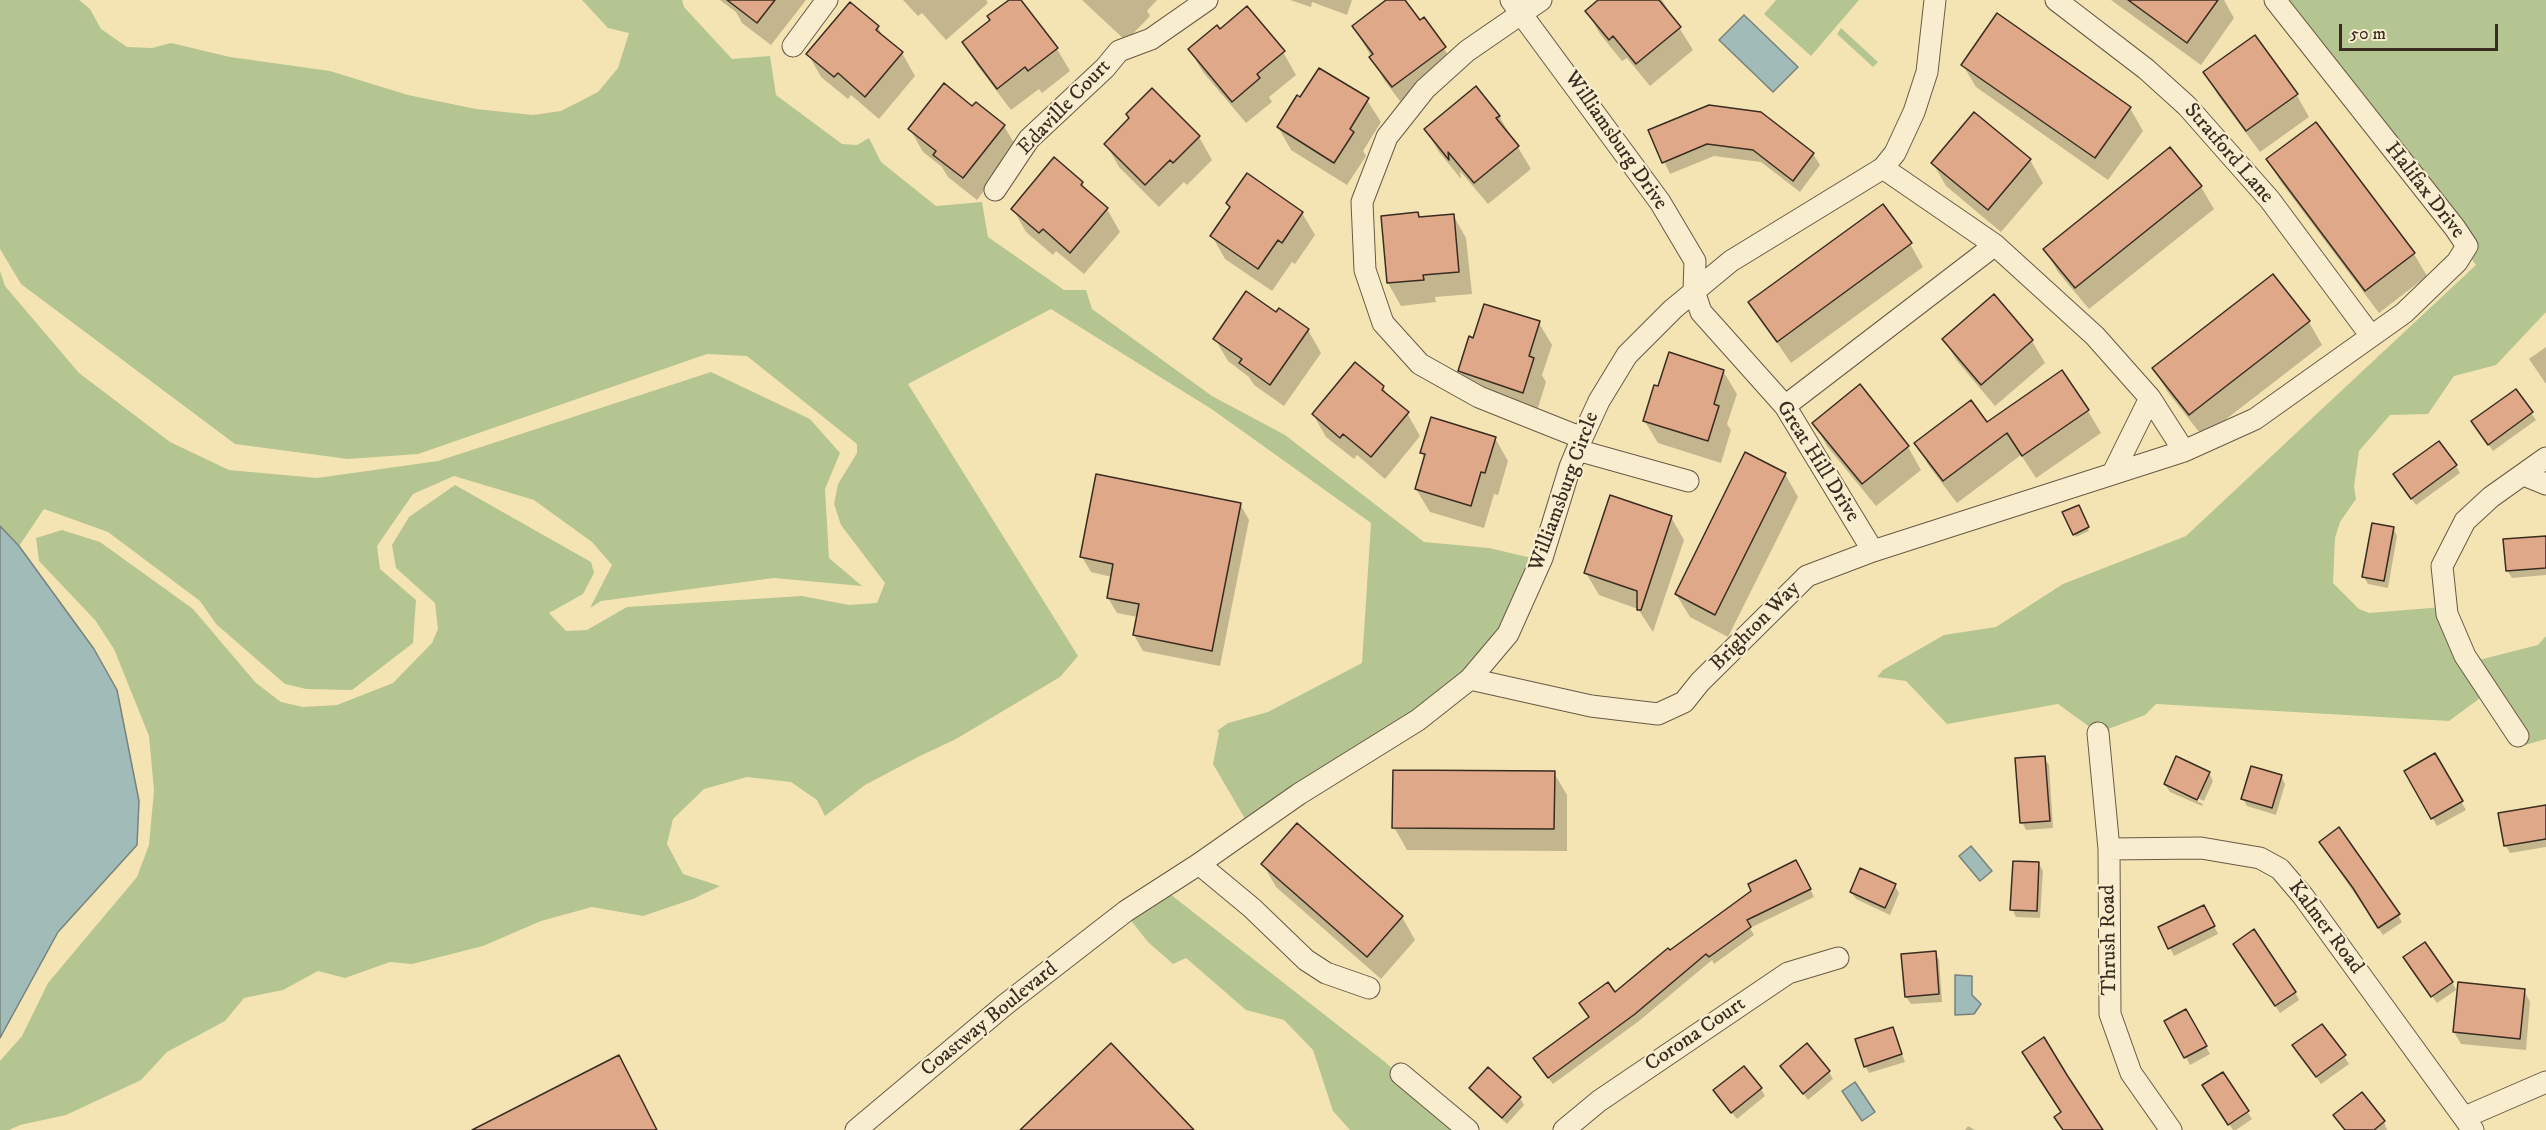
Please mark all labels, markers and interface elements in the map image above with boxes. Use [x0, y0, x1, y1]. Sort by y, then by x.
scale bar [2342, 12, 2501, 50]
text: 50 m [2350, 23, 2386, 45]
street label: Edaville Court [1013, 55, 1117, 161]
street label: Williamsburg Drive [1558, 67, 1672, 215]
street label: Stratford Lane [2178, 99, 2278, 209]
street label: Halifax Drive [2379, 138, 2469, 244]
street label: Great Hill Drive [1770, 397, 1864, 527]
street label: Williamsburg Circle [1524, 409, 1606, 575]
street label: Brighton Way [1706, 577, 1806, 677]
street label: Kalmer Road [2282, 876, 2368, 980]
street label: Thrush Road [2096, 884, 2124, 996]
street label: Coastway Boulevard [917, 957, 1063, 1083]
street label: Corona Court [1641, 992, 1751, 1078]

